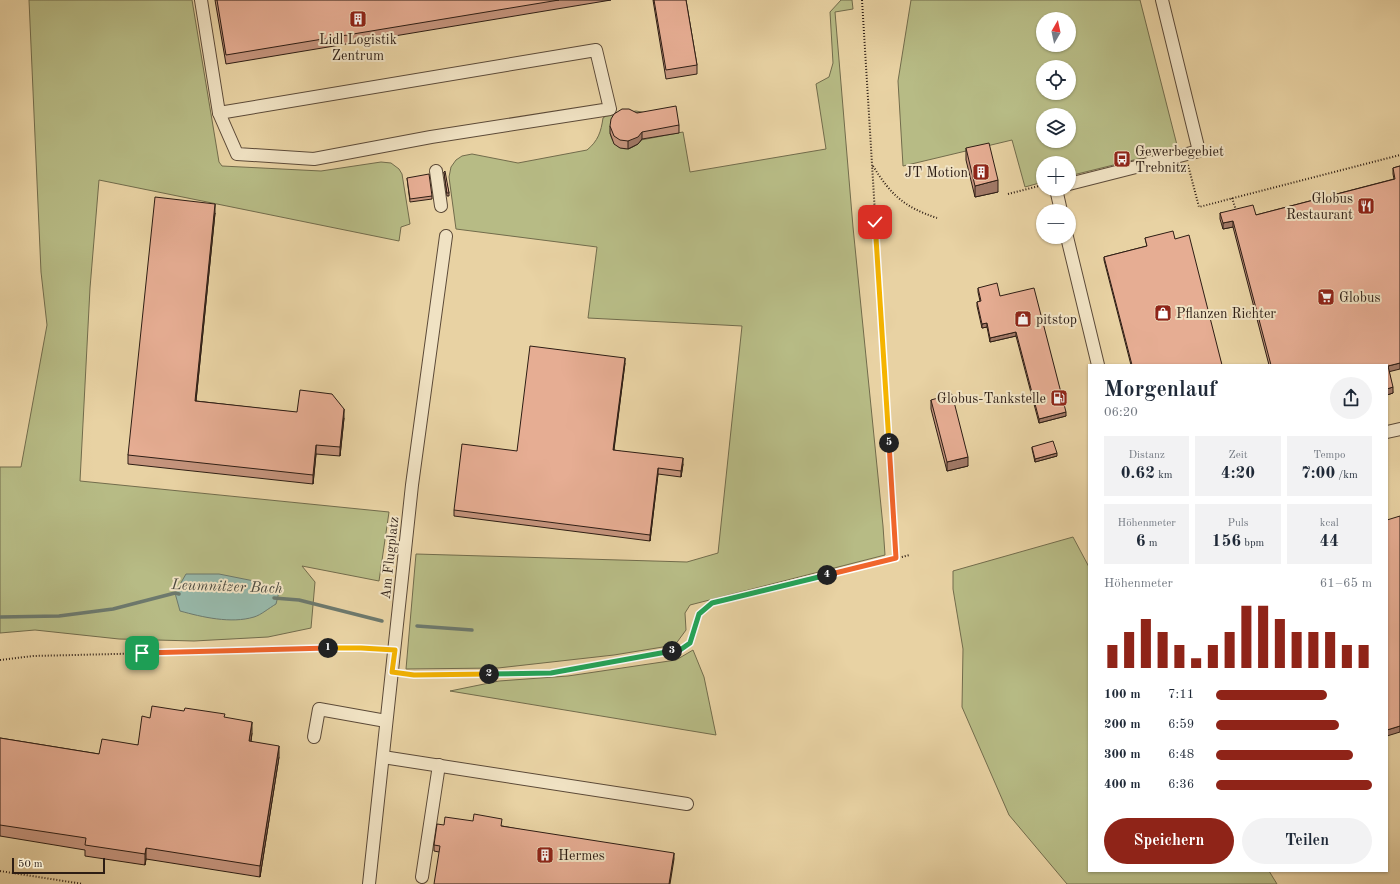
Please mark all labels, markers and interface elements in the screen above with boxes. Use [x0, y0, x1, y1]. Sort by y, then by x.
building icon: Lidl Logistik Zentrum [348, 9, 368, 29]
north arrow [1036, 12, 1076, 52]
map controls [1036, 12, 1076, 244]
place label: Lidl Logistik Zentrum [319, 33, 397, 63]
button: locate [1036, 60, 1076, 100]
button: layers [1036, 108, 1076, 148]
place label: Gewerbegebiet Trebnitz [1135, 145, 1224, 175]
bus stop icon: Gewerbegebiet Trebnitz [1112, 149, 1132, 169]
button: + [1036, 156, 1076, 196]
building icon: JT Motion [971, 162, 991, 182]
place label: JT Motion [905, 166, 968, 180]
place label: Globus Restaurant [1286, 192, 1353, 222]
restaurant icon: Globus Restaurant [1356, 196, 1376, 216]
button: − [1036, 204, 1076, 244]
pin [858, 205, 892, 239]
icon: check [864, 211, 886, 233]
supermarket icon: Globus [1316, 287, 1336, 307]
place label: Globus [1339, 291, 1381, 305]
shop icon: Pflanzen Richter [1153, 303, 1173, 323]
place label: Pflanzen Richter [1176, 307, 1276, 321]
shop icon: pitstop [1013, 309, 1033, 329]
place label: pitstop [1036, 313, 1077, 327]
button: share [1330, 377, 1372, 419]
text: Morgenlauf [1104, 379, 1217, 401]
fuel station icon: Globus-Tankstelle [1049, 388, 1069, 408]
place label: Globus-Tankstelle [937, 392, 1046, 406]
text: 06:20 [1104, 406, 1138, 419]
pin: 5 [879, 433, 899, 453]
text: 5 [886, 437, 892, 448]
text: Distanz [1128, 450, 1165, 461]
text: Zeit [1228, 450, 1248, 461]
text: Tempo [1313, 450, 1345, 461]
text: 0.62 [1121, 465, 1155, 482]
text: 4:20 [1221, 465, 1255, 482]
text: 7:00 [1301, 465, 1335, 482]
text: km [1155, 470, 1173, 481]
text: /km [1335, 470, 1358, 481]
street label: Am Flugplatz [379, 516, 401, 600]
text: Höhenmeter [1118, 518, 1176, 529]
text: Puls [1227, 518, 1249, 529]
text: kcal [1320, 518, 1339, 529]
text: 6 [1136, 533, 1146, 550]
text: 156 [1212, 533, 1241, 550]
text: 44 [1319, 533, 1339, 550]
text: m [1146, 538, 1158, 549]
text: bpm [1241, 538, 1264, 549]
pin: 4 [817, 565, 837, 585]
text: 4 [824, 569, 830, 580]
text: Höhenmeter [1104, 577, 1173, 590]
text: 61–65 m [1320, 577, 1372, 590]
water label: Leumnitzer Bach [170, 578, 283, 597]
pin [125, 636, 159, 670]
pin: 1 [318, 638, 338, 658]
pin: 3 [662, 641, 682, 661]
icon: arrive [131, 642, 153, 664]
text: 1 [325, 642, 331, 653]
text: 3 [669, 645, 675, 656]
pin: 2 [479, 664, 499, 684]
text: 2 [486, 668, 492, 679]
text: 100 m [1104, 688, 1141, 701]
text: 7:11 [1168, 688, 1194, 701]
text: 200 m [1104, 718, 1141, 731]
text: 6:59 [1168, 718, 1194, 731]
text: 300 m [1104, 748, 1141, 761]
text: 6:48 [1168, 748, 1194, 761]
text: 400 m [1104, 778, 1141, 791]
text: 6:36 [1168, 778, 1194, 791]
button: Speichern [1104, 818, 1234, 864]
button: Teilen [1242, 818, 1372, 864]
building icon: Hermes [535, 845, 555, 865]
place label: Hermes [558, 849, 605, 863]
scale bar [12, 856, 105, 875]
text: 50 m [18, 859, 43, 870]

